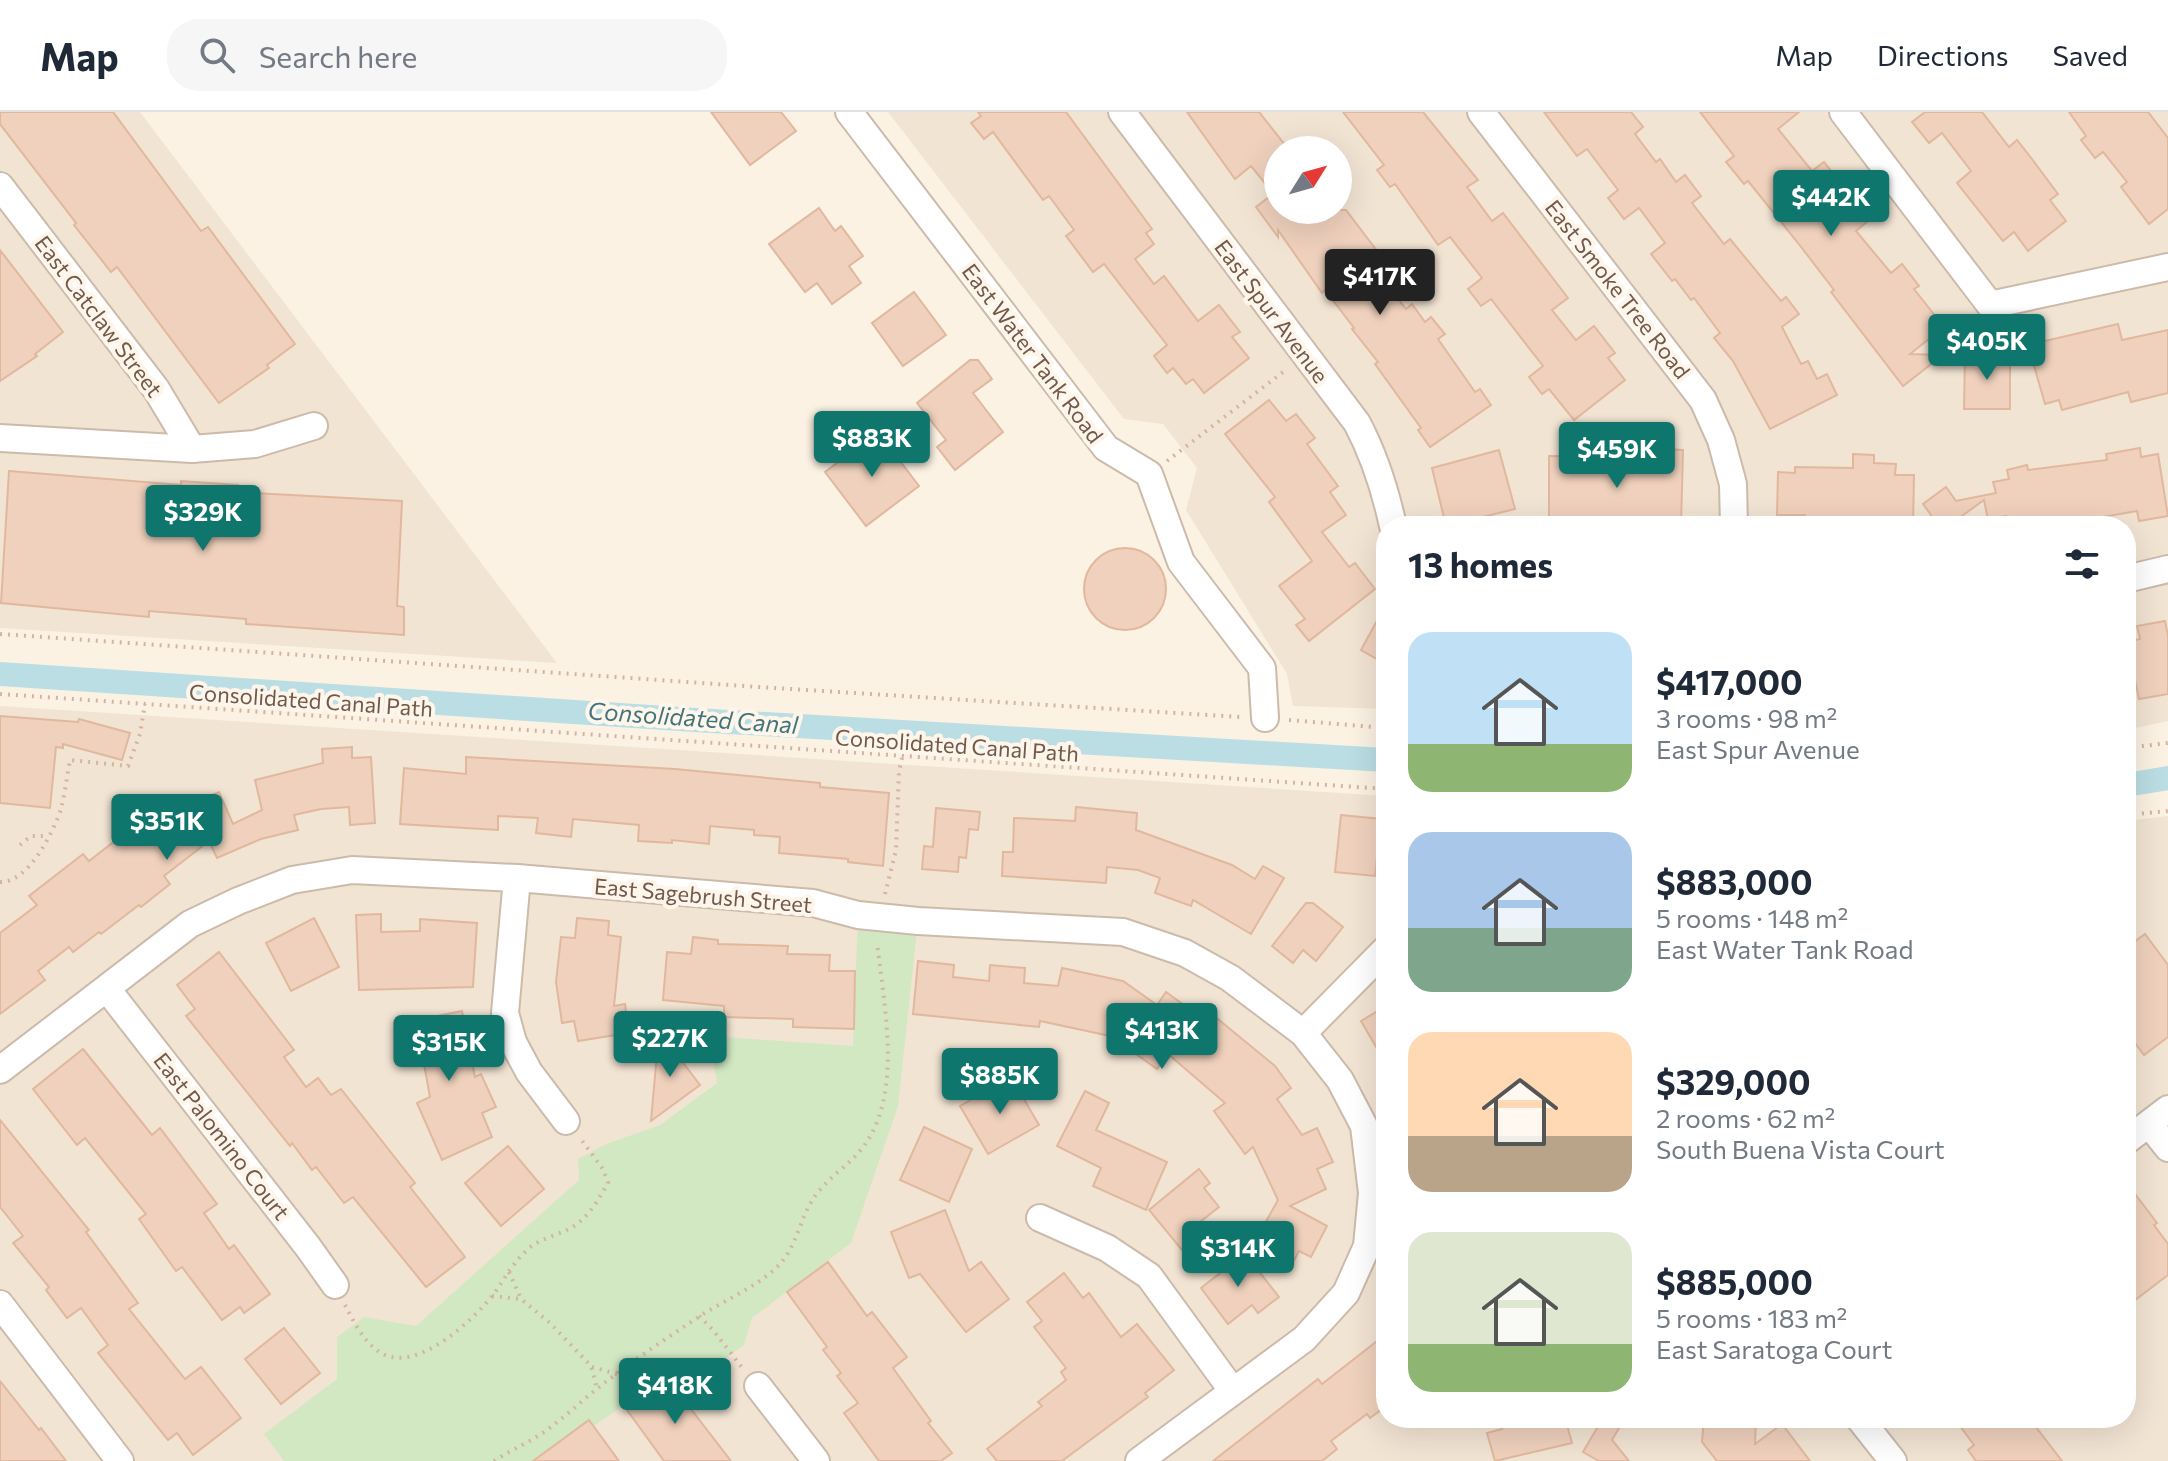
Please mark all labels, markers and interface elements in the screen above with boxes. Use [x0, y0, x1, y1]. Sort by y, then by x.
search box [167, 19, 727, 91]
text: Map [40, 32, 119, 79]
icon: search [195, 33, 239, 77]
text: Search here [259, 37, 417, 74]
text: Map [1775, 38, 1833, 72]
text: Directions [1877, 38, 2008, 72]
text: Saved [2052, 38, 2128, 72]
north arrow [1264, 136, 1352, 224]
map controls [1264, 136, 1352, 224]
pin: $442K [1775, 170, 1887, 238]
text: $442K [1791, 180, 1871, 211]
street label: East Smoke Tree Road [1540, 194, 1696, 384]
street label: East Catclaw Street [30, 230, 168, 402]
street label: East Spur Avenue [1209, 234, 1335, 388]
pin: $417K [1324, 249, 1436, 317]
street label: East Water Tank Road [957, 258, 1109, 448]
text: $417K [1343, 259, 1417, 290]
pin: $405K [1931, 314, 2043, 382]
text: $405K [1946, 324, 2028, 355]
pin: $883K [816, 411, 928, 479]
text: $883K [832, 421, 912, 452]
pin: $459K [1561, 422, 1673, 490]
text: $459K [1577, 432, 1657, 463]
pin: $329K [147, 485, 259, 553]
text: $329K [164, 495, 242, 526]
icon: filters [2060, 542, 2104, 586]
text: 13 homes [1408, 543, 1553, 585]
text: $417,000 [1656, 660, 1803, 702]
icon: home [1472, 664, 1568, 760]
street label: Consolidated Canal Path [188, 678, 434, 722]
water label: Consolidated Canal [587, 695, 800, 739]
text: 3 rooms · 98 m² [1656, 702, 1837, 733]
street label: Consolidated Canal Path [834, 723, 1080, 767]
text: East Spur Avenue [1656, 733, 1860, 764]
pin: $351K [111, 794, 223, 862]
text: $351K [129, 804, 205, 835]
text: $883,000 [1656, 860, 1813, 902]
icon: home [1472, 864, 1568, 960]
street label: East Sagebrush Street [593, 872, 813, 918]
text: 5 rooms · 148 m² [1656, 902, 1848, 933]
text: East Water Tank Road [1656, 933, 1913, 964]
pin: $413K [1106, 1003, 1218, 1071]
pin: $227K [614, 1011, 726, 1079]
text: $413K [1124, 1013, 1200, 1044]
pin: $315K [393, 1015, 505, 1083]
text: $227K [632, 1021, 708, 1052]
text: $315K [411, 1025, 487, 1056]
street label: East Palomino Court [148, 1047, 296, 1225]
pin: $885K [944, 1048, 1056, 1116]
text: $885K [960, 1058, 1040, 1089]
text: $329,000 [1656, 1060, 1811, 1102]
icon: home [1472, 1064, 1568, 1160]
text: 2 rooms · 62 m² [1656, 1102, 1835, 1133]
text: South Buena Vista Court [1656, 1133, 1945, 1164]
pin: $314K [1182, 1221, 1294, 1289]
text: $314K [1200, 1231, 1276, 1262]
text: $885,000 [1656, 1260, 1813, 1302]
icon: home [1472, 1264, 1568, 1360]
text: 5 rooms · 183 m² [1656, 1302, 1847, 1333]
text: East Saratoga Court [1656, 1333, 1892, 1364]
pin: $418K [619, 1358, 731, 1426]
text: $418K [637, 1368, 713, 1399]

